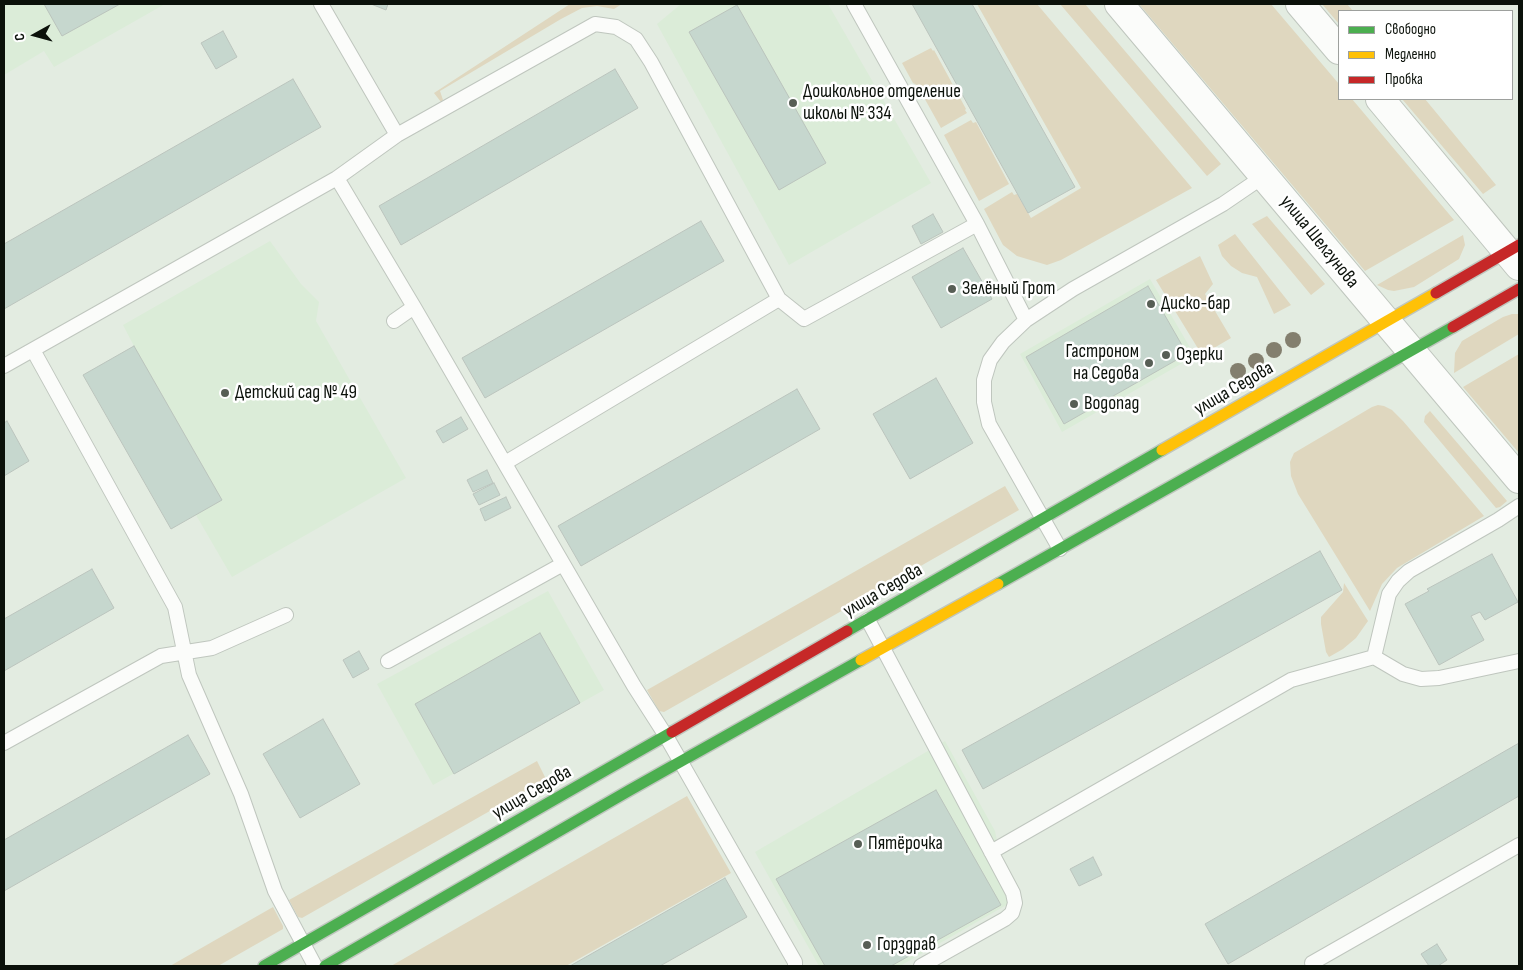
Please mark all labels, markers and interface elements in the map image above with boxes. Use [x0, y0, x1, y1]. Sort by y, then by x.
north arrow [10, 10, 60, 60]
legend [1338, 10, 1513, 100]
text: Свободно [1385, 20, 1436, 39]
text: С [11, 32, 28, 41]
text: Медленно [1385, 45, 1436, 64]
text: Пробка [1385, 70, 1423, 89]
place label: Дошкольное отделение школы № 334 [803, 81, 961, 125]
marker: Дошкольное отделение школы № 334 [787, 97, 799, 109]
street label: улица Шелгунова [1275, 191, 1363, 293]
place label: Зелёный Грот [962, 278, 1056, 300]
marker: Зелёный Грот [946, 283, 958, 295]
place label: Диско-бар [1161, 293, 1230, 315]
marker: Диско-бар [1145, 298, 1157, 310]
place label: Гастроном на Седова [1066, 341, 1139, 385]
place label: Озерки [1176, 344, 1223, 366]
marker: Озерки [1160, 349, 1172, 361]
marker: Гастроном на Седова [1143, 357, 1155, 369]
street label: улица Седова [1190, 357, 1278, 421]
place label: Детский сад № 49 [235, 382, 357, 404]
marker: Детский сад № 49 [219, 387, 231, 399]
place label: Водопад [1084, 393, 1139, 415]
marker: Водопад [1068, 398, 1080, 410]
street label: улица Седова [839, 559, 927, 623]
street label: улица Седова [488, 761, 576, 825]
place label: Пятёрочка [868, 833, 943, 855]
marker: Пятёрочка [852, 838, 864, 850]
place label: Горздрав [877, 934, 936, 956]
marker: Горздрав [861, 939, 873, 951]

